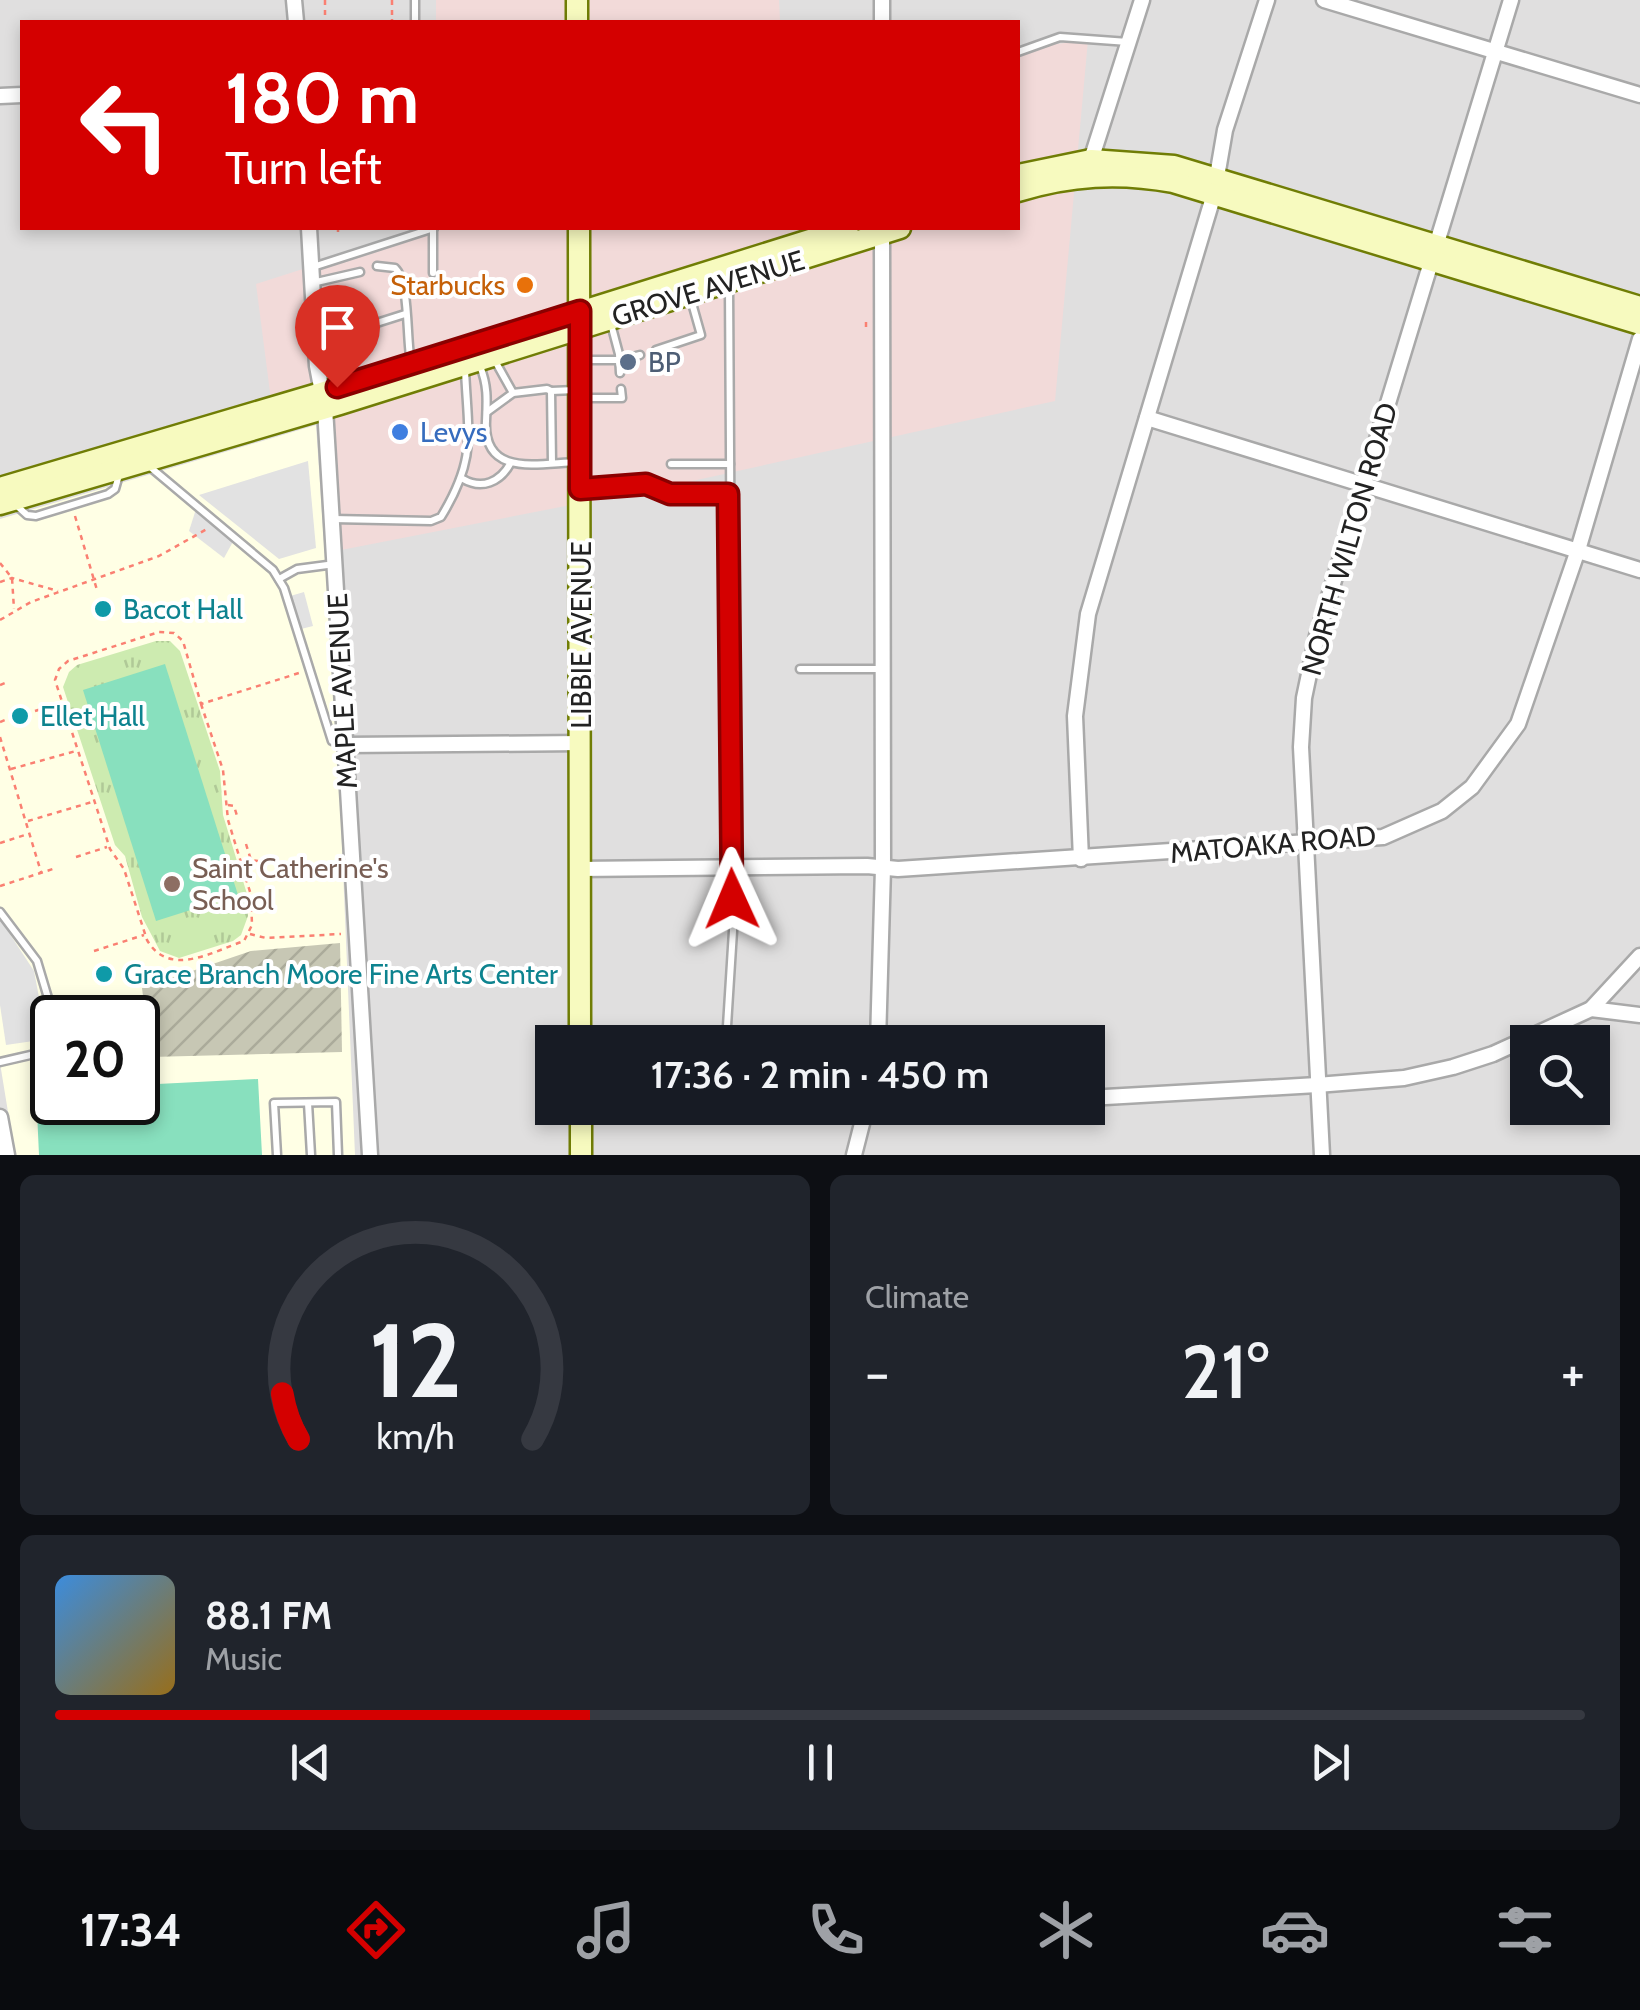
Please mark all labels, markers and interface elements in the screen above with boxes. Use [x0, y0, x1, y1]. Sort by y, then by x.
text: 180 m [225, 55, 419, 141]
icon: left [60, 60, 190, 190]
text: Turn left [225, 141, 382, 195]
street label: GROVE AVENUE [608, 243, 808, 333]
place label: Starbucks [390, 268, 505, 302]
marker: Starbucks [514, 274, 536, 296]
pin [295, 285, 380, 388]
icon: arrive [310, 300, 365, 355]
place label: BP [648, 345, 681, 379]
marker: BP [617, 351, 639, 373]
street label: NORTH WILTON ROAD [1294, 399, 1404, 679]
place label: Levys [420, 415, 487, 449]
marker: Levys [389, 421, 411, 443]
street label: LIBBIE AVENUE [564, 541, 598, 729]
place label: Bacot Hall [123, 592, 243, 626]
street label: MAPLE AVENUE [320, 592, 364, 790]
marker: Bacot Hall [92, 598, 114, 620]
place label: Ellet Hall [40, 699, 145, 733]
marker: Ellet Hall [9, 705, 31, 727]
street label: MATOAKA ROAD [1169, 818, 1377, 870]
position arrow [680, 847, 784, 951]
place label: Saint Catherine's School [192, 851, 389, 917]
marker: Saint Catherine's School [161, 873, 183, 895]
place label: Grace Branch Moore Fine Arts Center [124, 957, 558, 991]
marker: Grace Branch Moore Fine Arts Center [93, 963, 115, 985]
speed limit sign: 20 [30, 995, 160, 1125]
map controls [1510, 1025, 1610, 1125]
button: search [1510, 1025, 1610, 1125]
text: 17:36 · 2 min · 450 m [651, 1051, 989, 1098]
text: Climate [865, 1277, 969, 1316]
text: 12 [368, 1297, 462, 1423]
text: 21° [1181, 1326, 1269, 1417]
text: − [865, 1339, 889, 1406]
text: + [1561, 1339, 1585, 1406]
text: km/h [376, 1415, 454, 1458]
text: 88.1 FM [205, 1592, 332, 1639]
text: Music [205, 1639, 282, 1678]
icon: previous [283, 1735, 338, 1790]
icon: pause [793, 1735, 848, 1790]
icon: next [1303, 1735, 1358, 1790]
icon: directions [341, 1895, 411, 1965]
icon: music [571, 1895, 641, 1965]
icon: phone [801, 1895, 871, 1965]
icon: climate [1031, 1895, 1101, 1965]
icon: car [1260, 1895, 1330, 1965]
icon: filters [1490, 1895, 1560, 1965]
text: 17:34 [80, 1903, 182, 1957]

